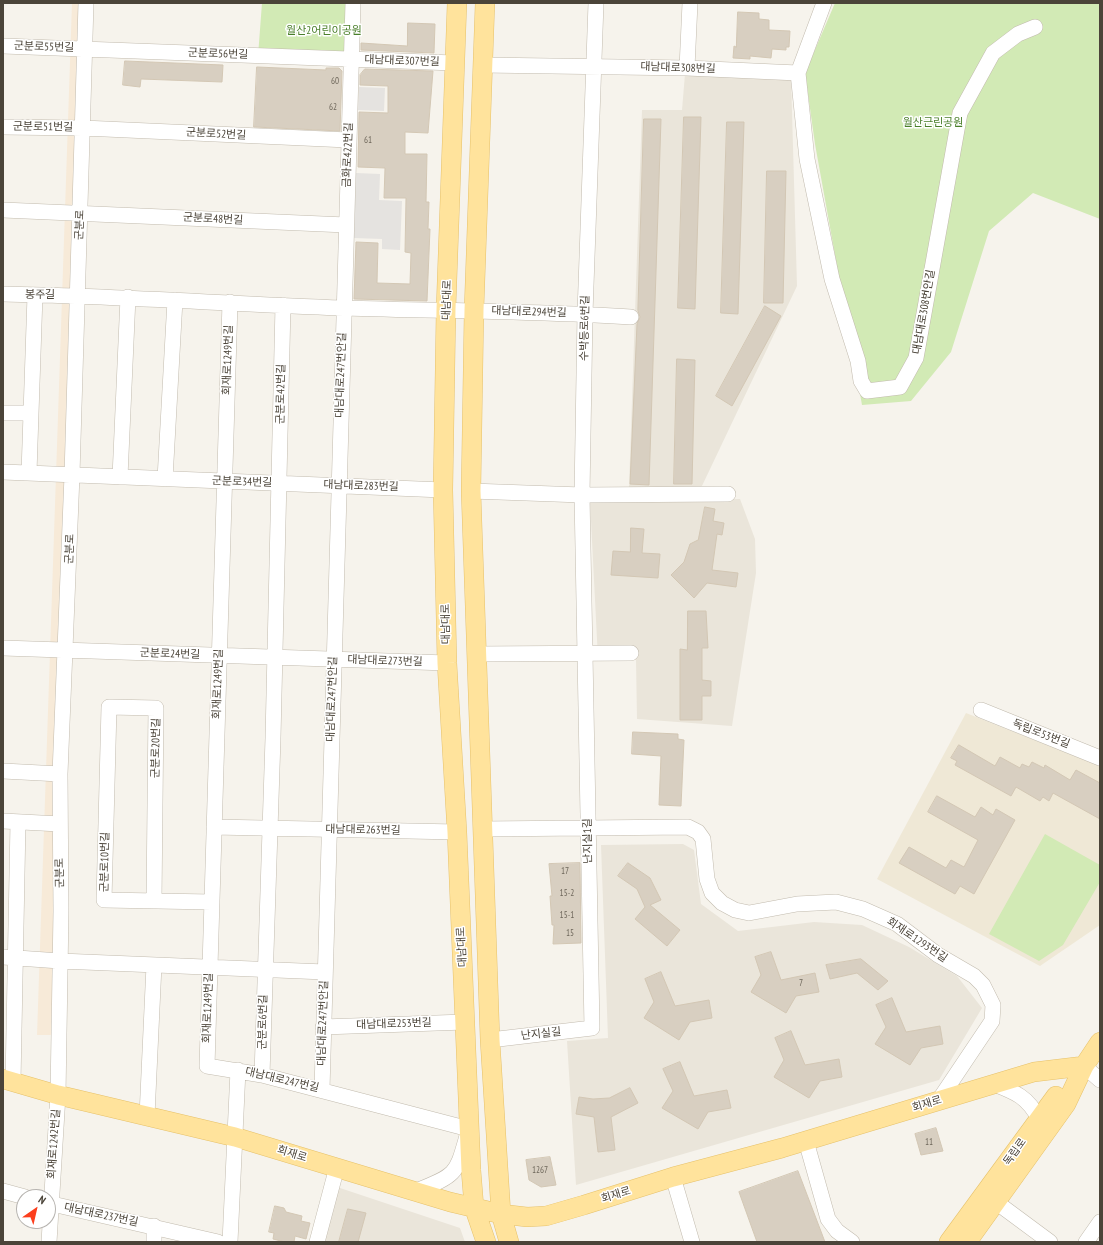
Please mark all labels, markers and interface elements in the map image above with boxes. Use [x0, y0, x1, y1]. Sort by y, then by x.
park label: 월산2어린이공원 [286, 24, 362, 38]
street label: 군분로55번길 [14, 39, 74, 55]
street label: 군분로56번길 [188, 46, 248, 62]
street label: 대남대로307번길 [364, 53, 440, 69]
street label: 대남대로308번길 [640, 60, 716, 76]
house number: 60 [331, 76, 339, 86]
house number: 62 [329, 102, 337, 112]
park label: 월산근린공원 [903, 116, 963, 130]
street label: 군분로51번길 [13, 120, 73, 134]
street label: 금화로422번길 [340, 122, 356, 188]
street label: 군분로52번길 [185, 126, 247, 142]
house number: 61 [364, 135, 372, 145]
street label: 군분로 [73, 210, 87, 240]
street label: 군분로48번길 [182, 211, 244, 227]
street label: 대남대로308번안길 [910, 269, 938, 355]
street label: 대남대로 [440, 280, 454, 320]
street label: 봉주길 [25, 288, 55, 302]
street label: 수박등로6번길 [578, 295, 592, 361]
street label: 대남대로294번길 [491, 304, 567, 320]
street label: 회재로1249번길 [220, 325, 236, 395]
street label: 대남대로247번안길 [333, 332, 349, 418]
street label: 군분로42번길 [274, 364, 288, 424]
street label: 군분로34번길 [212, 474, 272, 490]
street label: 대남대로283번길 [323, 478, 399, 494]
street label: 군분로 [63, 534, 77, 564]
street label: 대남대로 [439, 604, 453, 644]
street label: 군분로24번길 [140, 646, 200, 662]
street label: 회재로1249번길 [210, 649, 226, 719]
street label: 대남대로273번길 [347, 653, 423, 669]
street label: 대남대로247번안길 [324, 656, 340, 742]
street label: 독립로53번길 [1010, 717, 1072, 751]
street label: 군분로20번길 [149, 718, 163, 778]
street label: 난지실1길 [581, 818, 595, 864]
street label: 대남대로263번길 [325, 823, 401, 837]
street label: 군분로10번길 [98, 832, 112, 892]
street label: 군분로 [53, 858, 67, 888]
house number: 17 [561, 866, 569, 876]
house number: 15-2 [560, 888, 574, 898]
house number: 15-1 [560, 910, 574, 920]
street label: 회재로1293번길 [884, 915, 950, 965]
street label: 대남대로 [454, 926, 470, 968]
house number: 15 [566, 928, 574, 938]
street label: 회재로1249번길 [200, 973, 216, 1043]
house number: 7 [799, 978, 803, 988]
street label: 대남대로247번안길 [315, 980, 331, 1066]
street label: 군분로6번길 [256, 994, 270, 1050]
street label: 대남대로253번길 [356, 1016, 432, 1032]
street label: 난지실길 [520, 1025, 562, 1043]
street label: 대남대로247번길 [244, 1065, 320, 1095]
street label: 회재로 [911, 1093, 943, 1115]
street label: 회재로1242번길 [45, 1108, 63, 1180]
street label: 독립로 [1001, 1136, 1029, 1168]
house number: 11 [925, 1137, 933, 1147]
street label: 회재로 [276, 1143, 308, 1165]
house number: 1267 [532, 1165, 548, 1175]
street label: 회재로 [600, 1184, 632, 1206]
north arrow [16, 1189, 56, 1229]
text: N [36, 1192, 49, 1207]
street label: 대남대로237번길 [63, 1201, 139, 1229]

